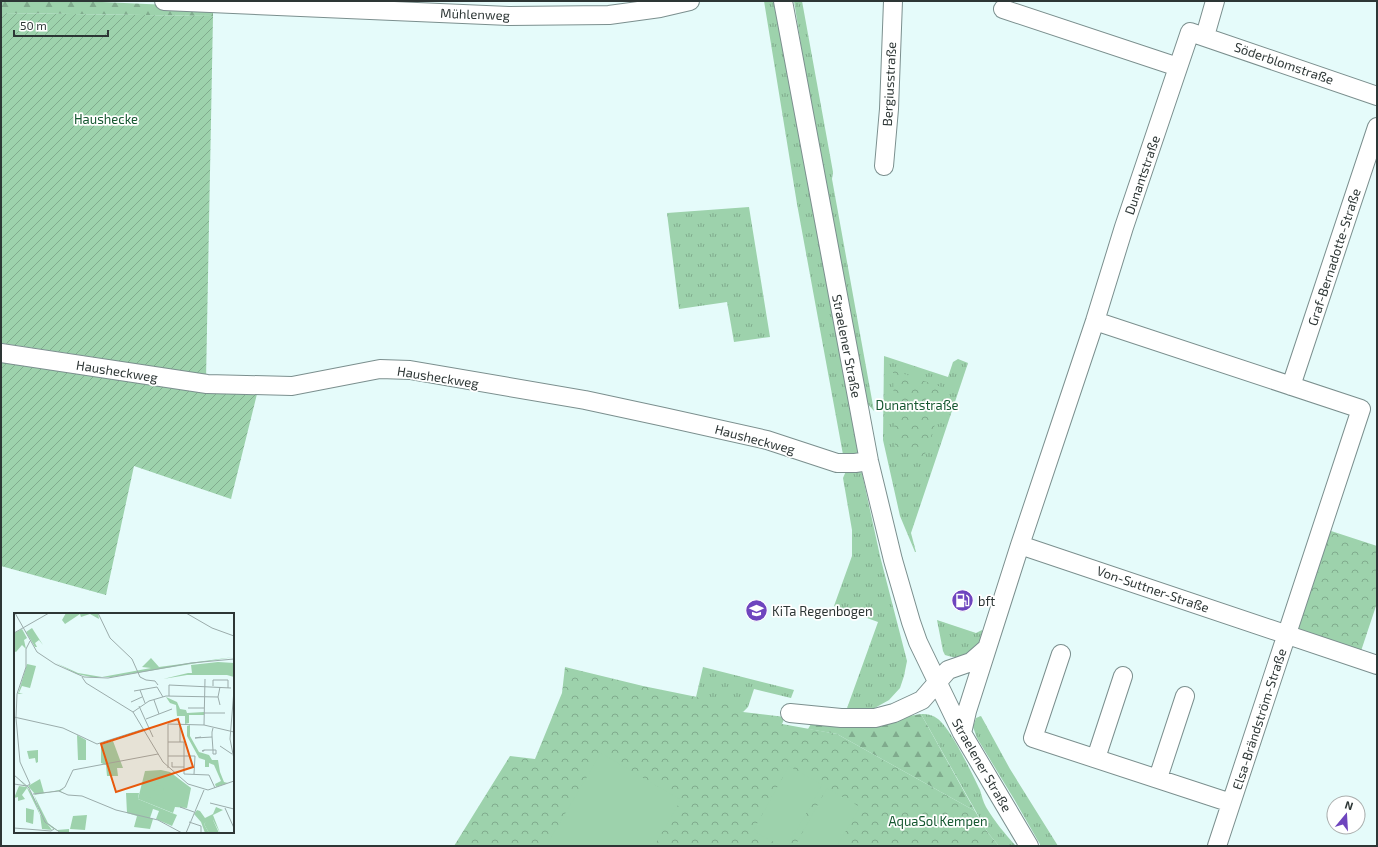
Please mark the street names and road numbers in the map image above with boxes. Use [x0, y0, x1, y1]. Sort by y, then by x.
street label: Mühlenweg [440, 5, 510, 23]
street label: Söderblomstraße [1232, 39, 1336, 88]
street label: Bergiusstraße [879, 41, 899, 127]
street label: Dunantstraße [1121, 133, 1163, 217]
street label: Graf-Bernadotte-Straße [1304, 186, 1364, 328]
street label: Straelener Straße [829, 293, 865, 399]
street label: Hausheckweg [75, 357, 159, 385]
street label: Hausheckweg [396, 363, 480, 391]
street label: Hausheckweg [713, 421, 797, 457]
street label: Von-Suttner-Straße [1095, 562, 1211, 616]
street label: Elsa-Brändström-Straße [1229, 646, 1289, 792]
street label: Straelener Straße [949, 716, 1015, 814]

